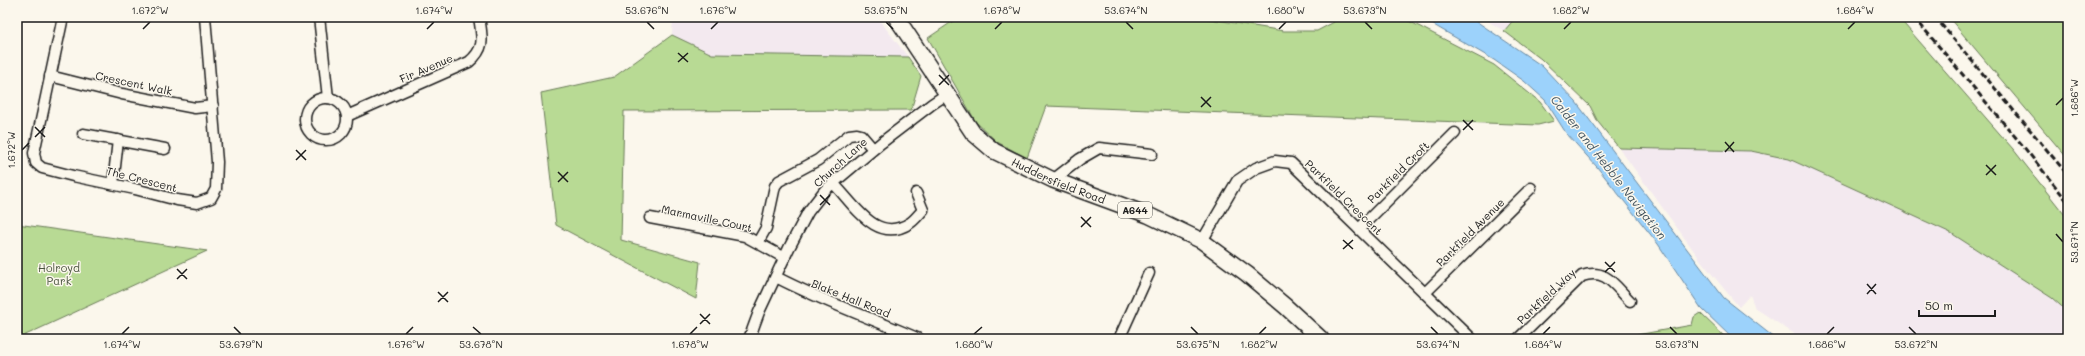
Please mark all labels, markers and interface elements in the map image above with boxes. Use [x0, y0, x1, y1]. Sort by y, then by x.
text: 1.672°W [131, 3, 169, 17]
text: 1.674°W [415, 3, 453, 17]
text: 53.676°N [625, 3, 669, 17]
text: 1.676°W [699, 3, 737, 17]
text: 53.675°N [864, 3, 908, 17]
text: 1.678°W [983, 3, 1021, 17]
text: 53.674°N [1104, 3, 1148, 17]
text: 1.680°W [1267, 3, 1305, 17]
text: 53.673°N [1343, 3, 1387, 17]
text: 1.682°W [1552, 3, 1590, 17]
text: 1.684°W [1836, 3, 1874, 17]
street label: Fir Avenue [397, 50, 455, 86]
street label: Crescent Walk [94, 68, 174, 99]
text: 1.686°W [2067, 79, 2081, 117]
water label: Calder and Hebble Navigation [1548, 92, 1670, 243]
text: 1.672°W [4, 131, 18, 169]
street label: Church Lane [810, 134, 870, 190]
street label: Parkfield Croft [1364, 138, 1432, 206]
street label: Huddersfield Road [1009, 153, 1108, 206]
street label: Parkfield Crescent [1302, 156, 1386, 238]
street label: The Crescent [105, 163, 179, 195]
street label: Parkfield Avenue [1433, 194, 1508, 269]
street label: Marmaville Court [660, 201, 754, 235]
road number: A644 [1118, 202, 1152, 218]
text: 53.671°N [2067, 221, 2081, 263]
park label: Holroyd Park [38, 260, 80, 288]
street label: Parkfield Way [1513, 265, 1579, 327]
street label: Blake Hall Road [809, 275, 893, 321]
scale bar [1919, 292, 1995, 318]
text: 50 m [1925, 297, 1953, 313]
text: 1.674°W [103, 337, 141, 351]
text: 53.679°N [219, 337, 263, 351]
text: 1.676°W [387, 337, 425, 351]
text: 53.678°N [459, 337, 503, 351]
text: 1.678°W [671, 337, 709, 351]
text: 1.680°W [955, 337, 993, 351]
text: 53.675°N [1176, 337, 1220, 351]
text: 1.682°W [1240, 337, 1278, 351]
text: 53.674°N [1416, 337, 1460, 351]
text: 1.684°W [1524, 337, 1562, 351]
text: 53.673°N [1655, 337, 1699, 351]
text: 1.686°W [1808, 337, 1846, 351]
text: 53.672°N [1894, 337, 1938, 351]

